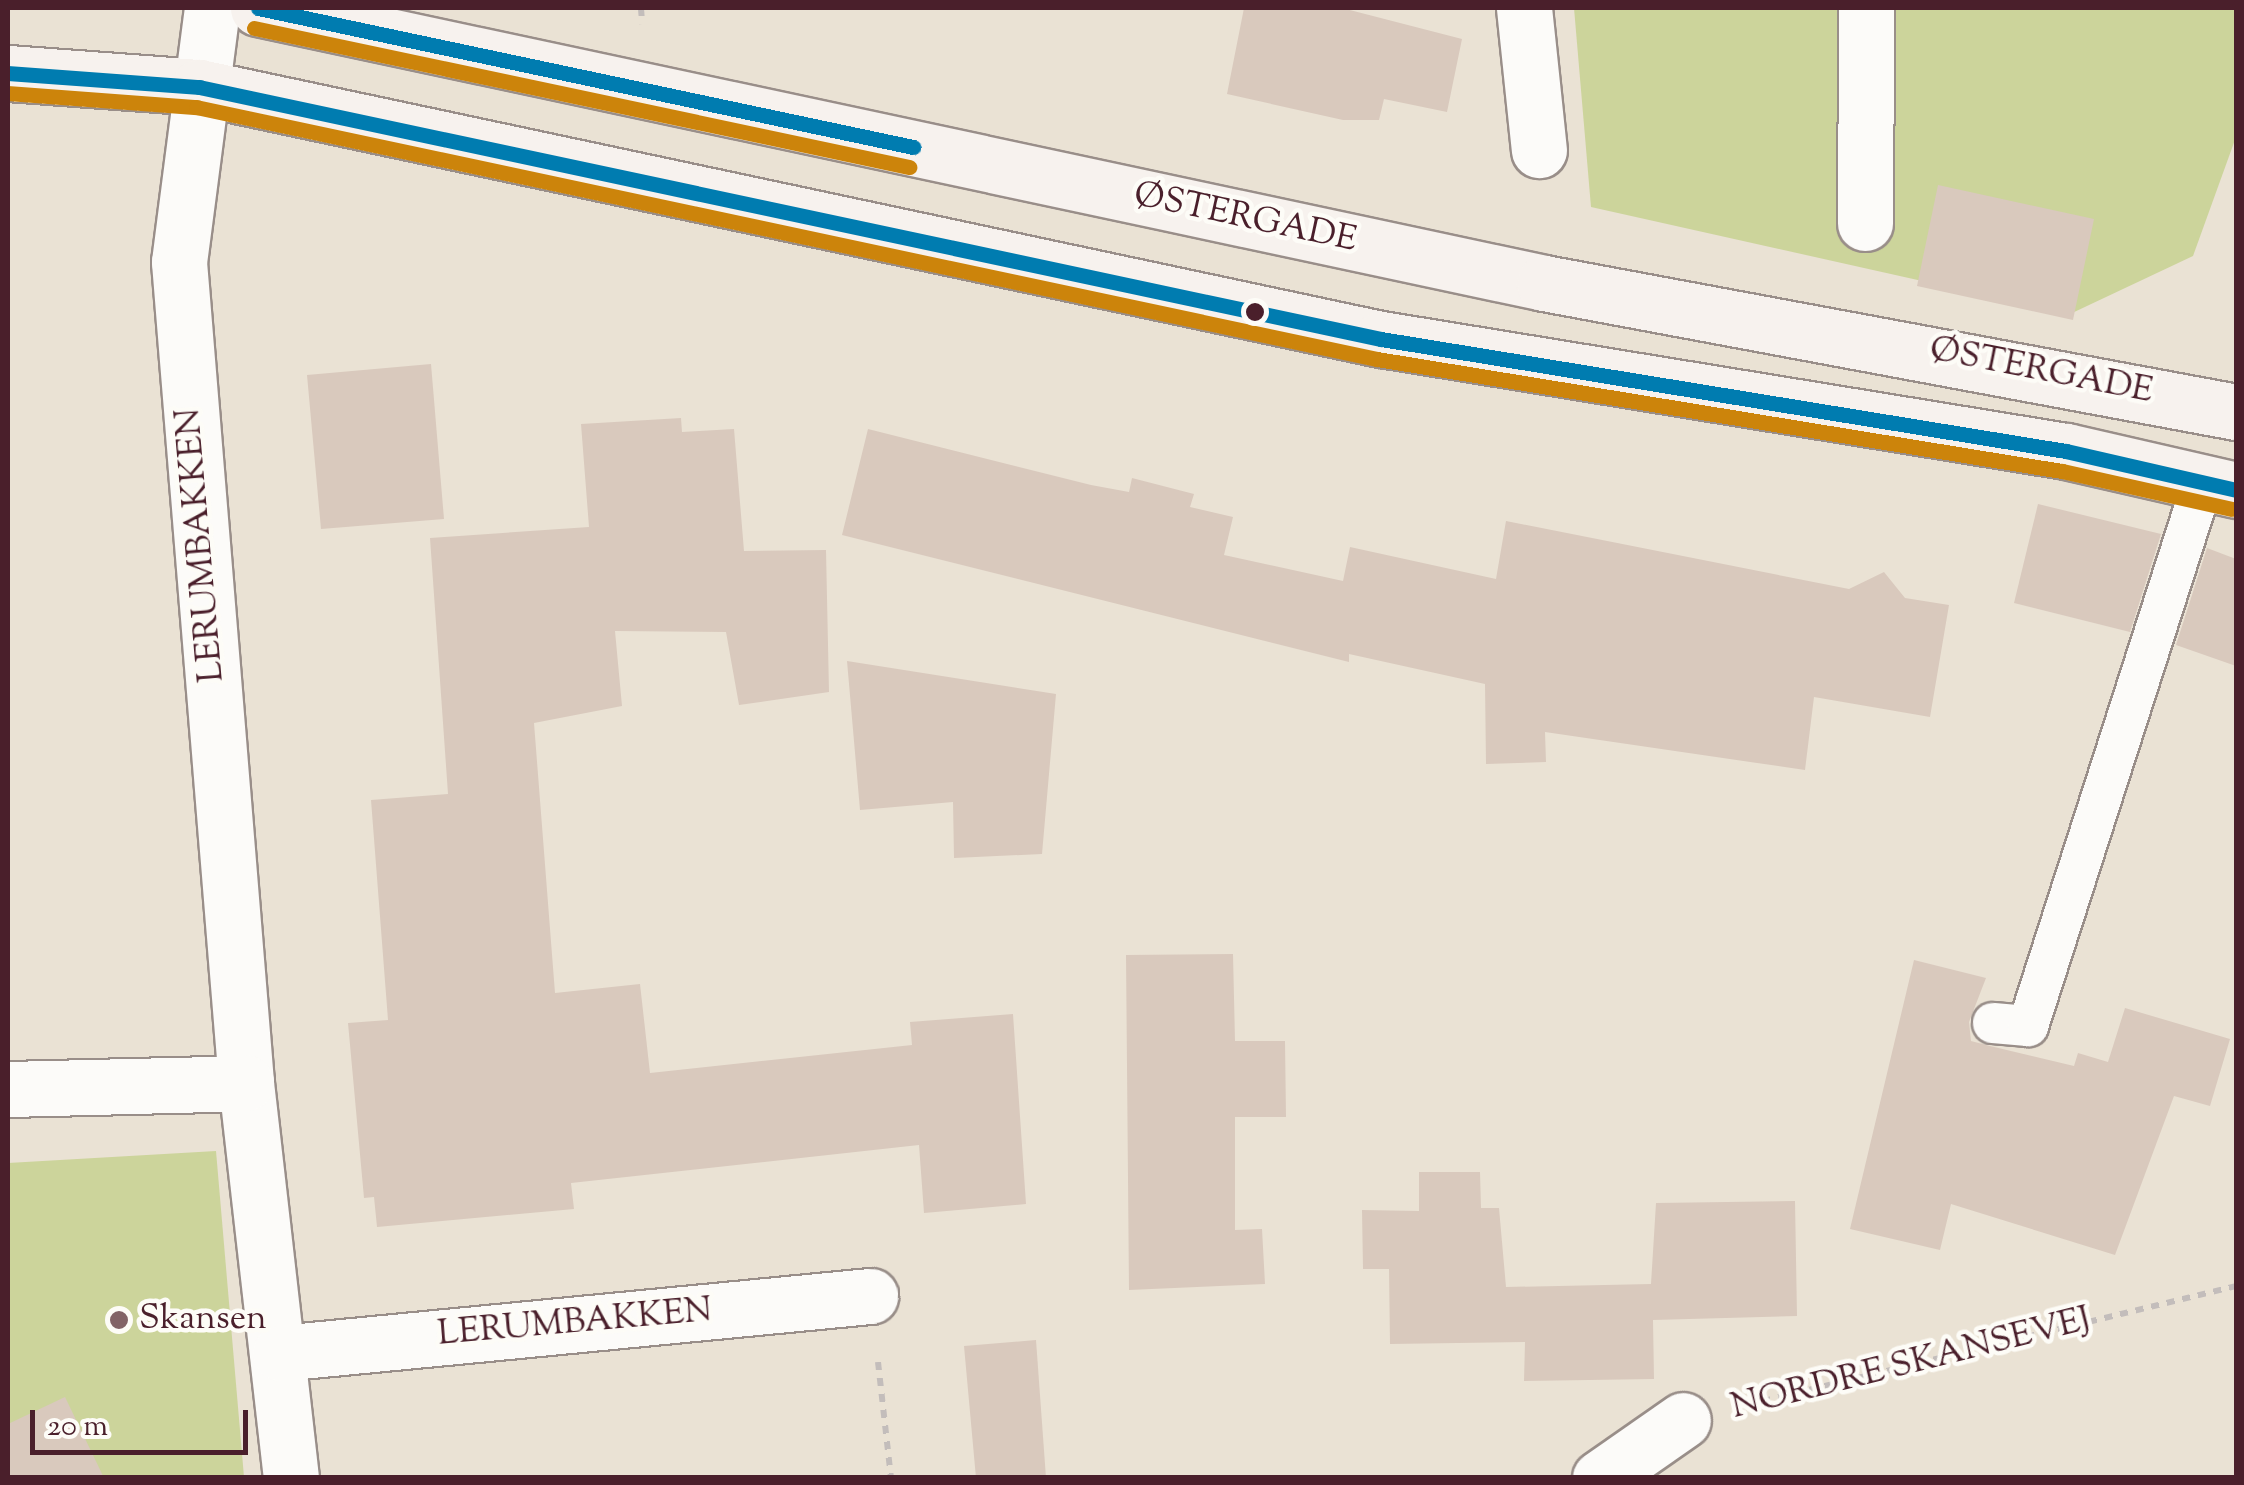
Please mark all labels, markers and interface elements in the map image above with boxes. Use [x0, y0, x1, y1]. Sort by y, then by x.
street label: ØSTERGADE [1130, 175, 1360, 263]
unlabelled marker [1245, 302, 1265, 322]
street label: ØSTERGADE [1926, 330, 2156, 414]
street label: LERUMBAKKEN [169, 406, 235, 684]
street label: LERUMBAKKEN [436, 1291, 714, 1357]
place label: Skansen [139, 1299, 267, 1341]
street label: NORDRE SKANSEVEJ [1727, 1300, 2095, 1430]
marker: Skansen [108, 1309, 130, 1331]
scale bar [35, 1390, 252, 1452]
text: 20 m [47, 1406, 108, 1449]

